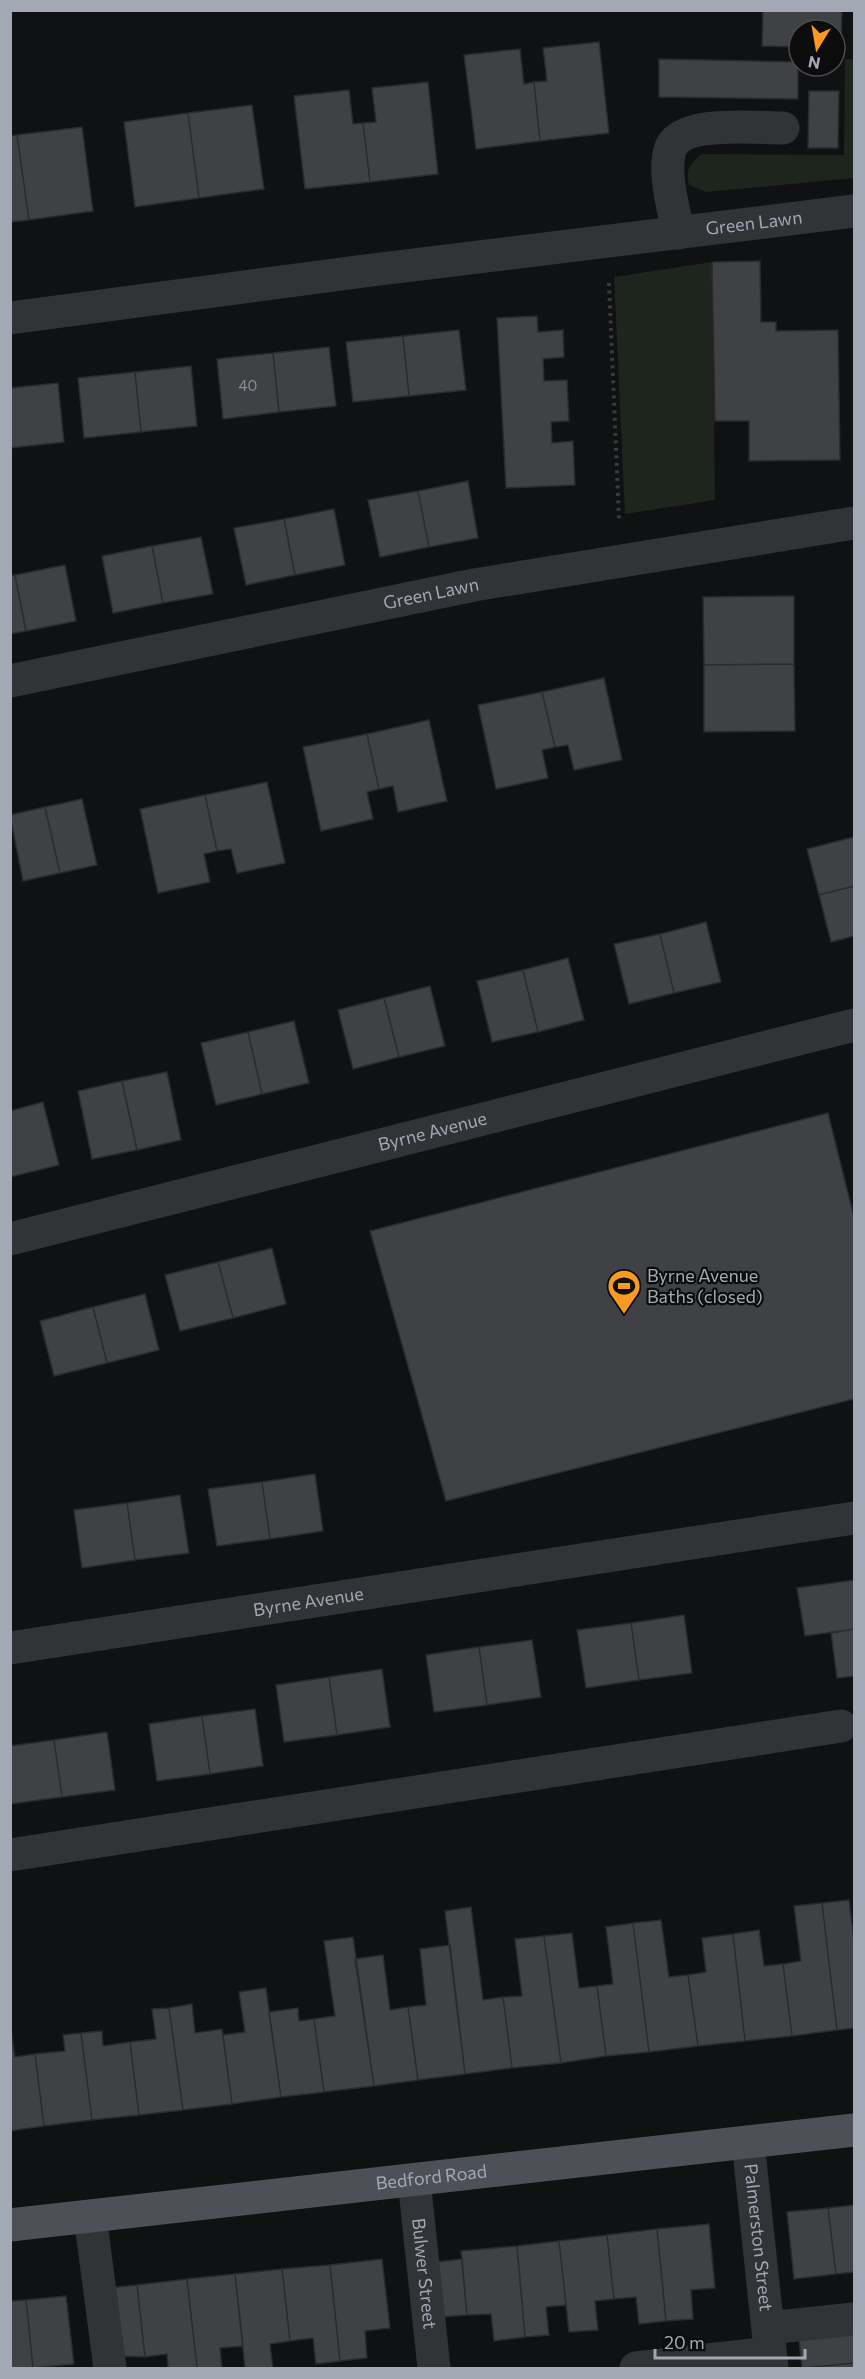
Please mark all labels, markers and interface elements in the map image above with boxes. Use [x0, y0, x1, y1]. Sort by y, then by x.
north arrow [787, 18, 847, 78]
text: N [806, 53, 822, 74]
street label: Green Lawn [704, 205, 803, 239]
house number: 40 [239, 376, 257, 394]
street label: Green Lawn [381, 572, 481, 614]
street label: Byrne Avenue [376, 1107, 489, 1155]
place label: Byrne Avenue Baths (closed) [647, 1264, 763, 1307]
sports icon: Byrne Avenue Baths (closed) [606, 1268, 642, 1315]
street label: Byrne Avenue [252, 1582, 365, 1620]
street label: Bedford Road [374, 2159, 488, 2194]
street label: Palmerston Street [740, 2162, 778, 2312]
street label: Bulwer Street [408, 2217, 442, 2330]
scale bar [655, 2322, 805, 2360]
text: 20 m [664, 2331, 705, 2353]

